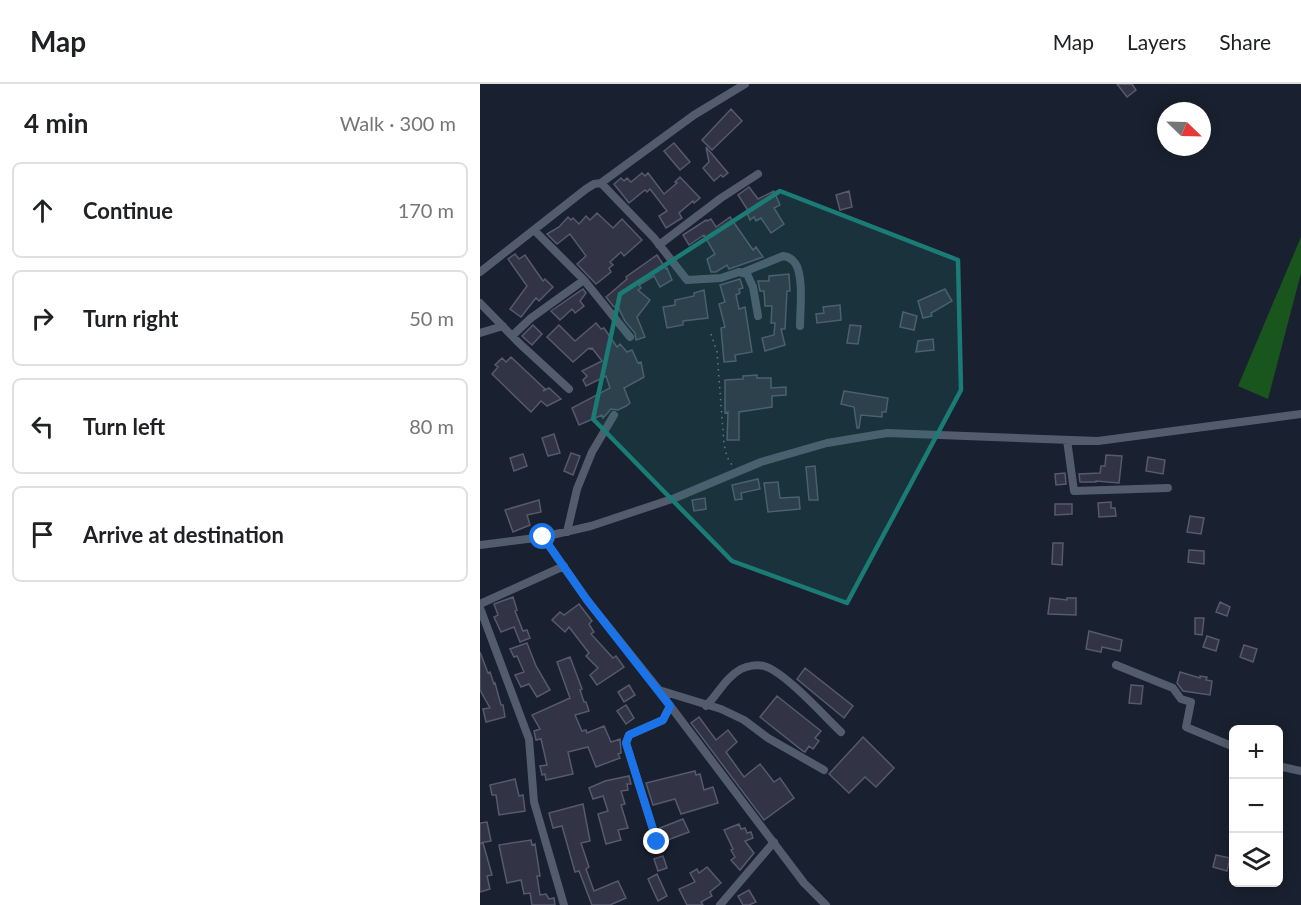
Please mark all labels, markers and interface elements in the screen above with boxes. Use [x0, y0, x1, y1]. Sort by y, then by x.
text: Map [30, 24, 86, 58]
text: Map [1053, 29, 1094, 54]
text: Layers [1127, 29, 1186, 54]
text: Share [1219, 29, 1271, 54]
north arrow [1157, 102, 1211, 156]
text: 4 min [24, 107, 88, 139]
text: Walk · 300 m [340, 111, 456, 135]
icon: ahead [26, 194, 59, 227]
text: Continue [83, 197, 173, 224]
text: 170 m [398, 198, 454, 222]
icon: right [26, 302, 59, 335]
text: Turn right [83, 305, 178, 332]
text: 50 m [409, 306, 454, 330]
icon: left [26, 410, 59, 443]
text: Turn left [83, 413, 165, 440]
text: 80 m [409, 414, 454, 438]
icon: arrive [26, 518, 59, 551]
text: Arrive at destination [83, 521, 284, 548]
route start [529, 523, 555, 549]
map controls [1229, 725, 1283, 887]
button: + [1229, 725, 1283, 779]
button: − [1229, 779, 1283, 833]
route end [643, 828, 669, 854]
button: layers [1229, 833, 1283, 887]

